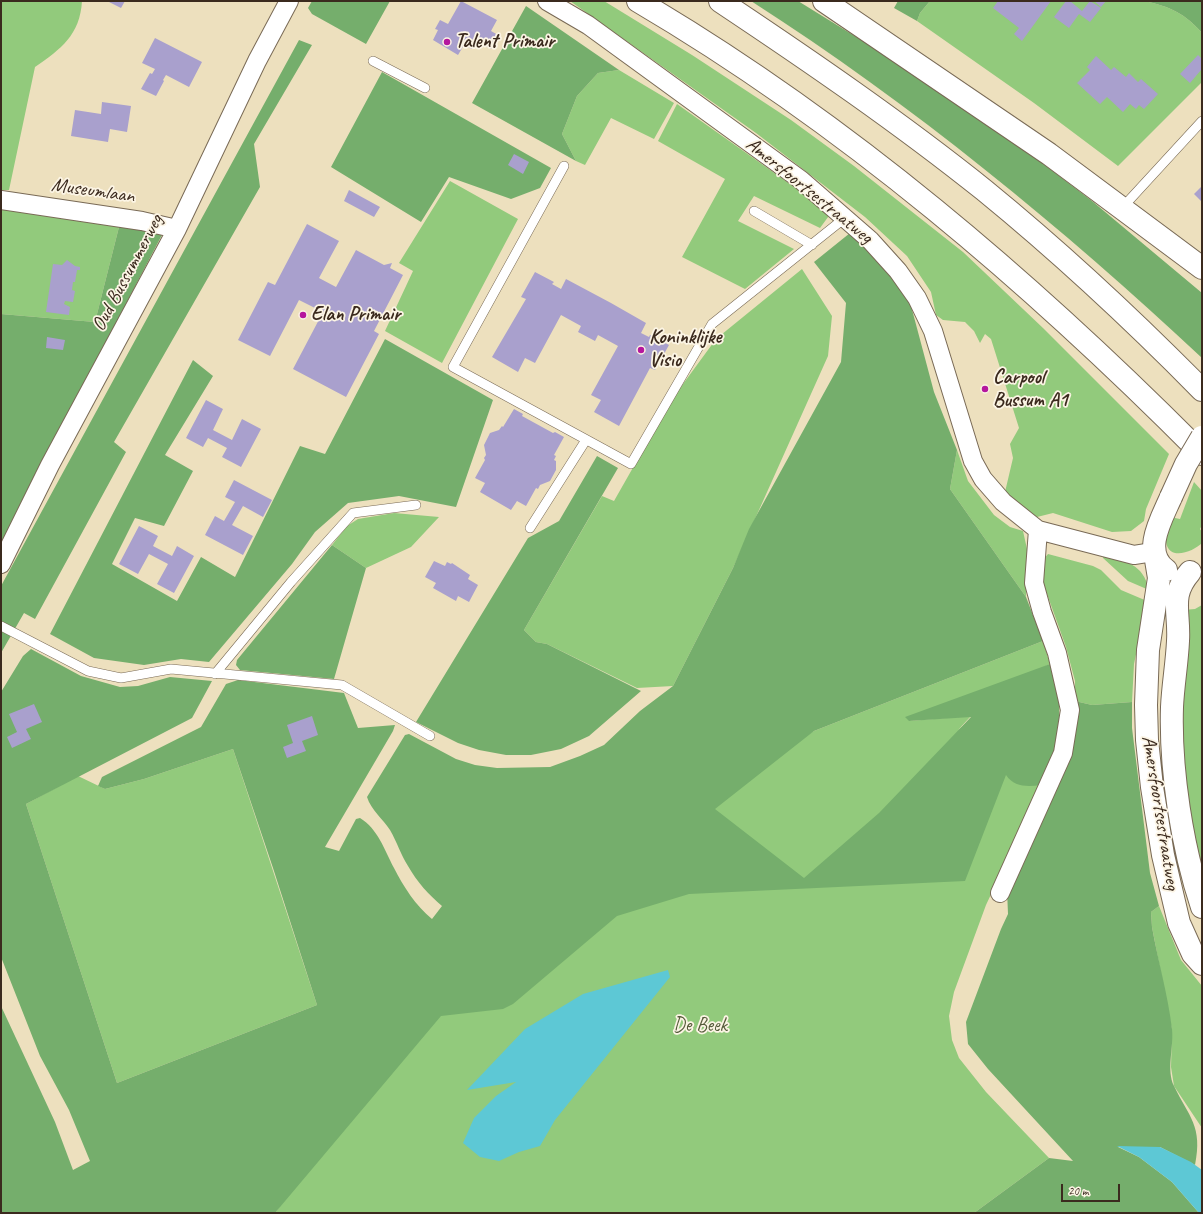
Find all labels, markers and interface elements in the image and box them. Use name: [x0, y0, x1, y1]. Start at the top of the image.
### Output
place label: Talent Primair: [455, 30, 554, 54]
marker: Talent Primair: [442, 37, 452, 47]
street label: Amersfoortsestraatweg: [741, 133, 877, 249]
street label: Museumlaan: [50, 173, 136, 209]
street label: Oud Bussummerweg: [87, 210, 169, 336]
place label: Elan Primair: [311, 303, 400, 327]
marker: Elan Primair: [298, 310, 308, 320]
place label: Koninklijke Visio: [649, 326, 721, 373]
marker: Koninklijke Visio: [636, 345, 646, 355]
place label: Carpool Bussum A1: [993, 366, 1068, 413]
marker: Carpool Bussum A1: [980, 384, 990, 394]
street label: Amersfoortsestraatweg: [1136, 734, 1184, 892]
park label: De Beek: [673, 1014, 727, 1038]
scale bar: [1063, 1176, 1122, 1202]
text: 20 m: [1068, 1183, 1088, 1199]

